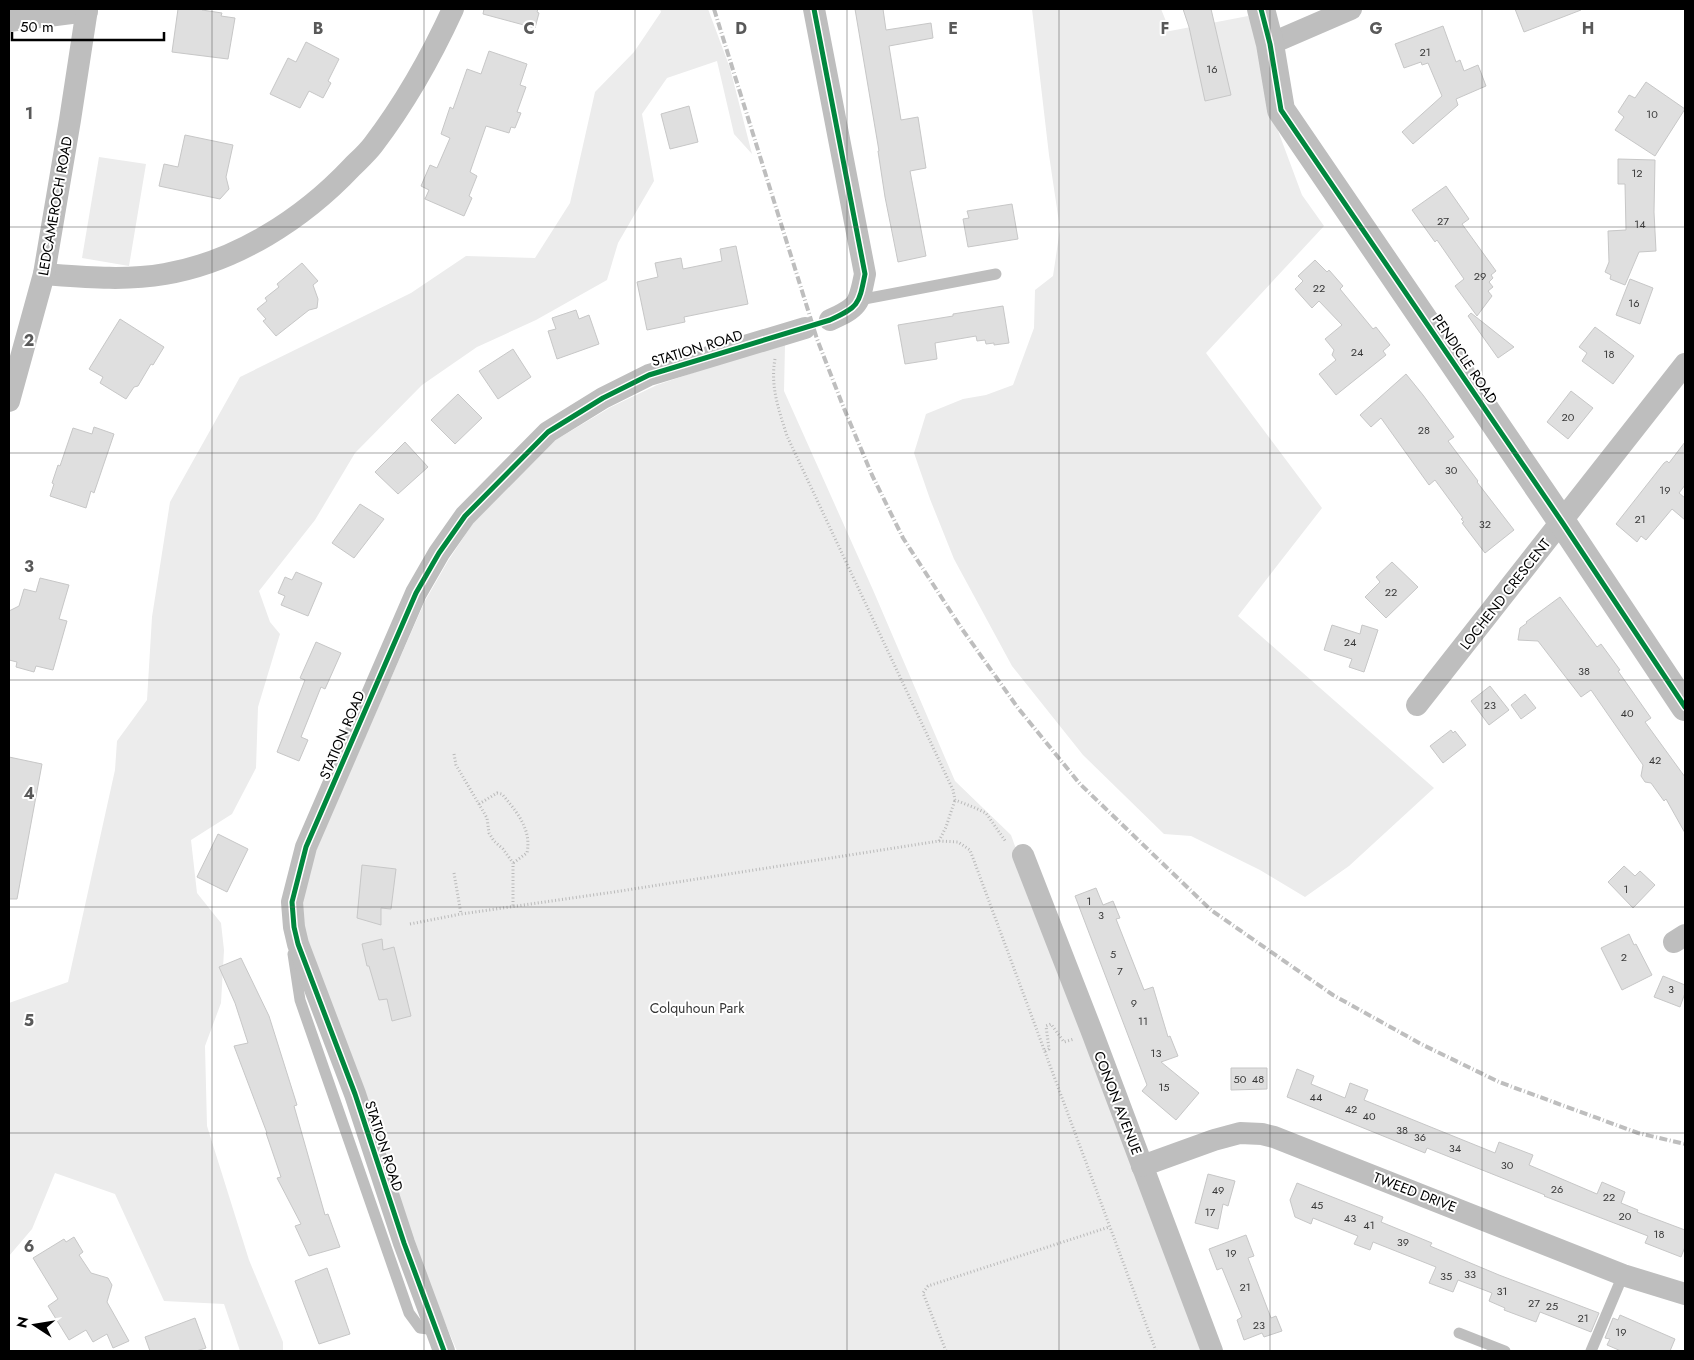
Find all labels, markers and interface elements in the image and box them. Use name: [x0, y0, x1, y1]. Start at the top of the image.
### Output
scale bar: [12, 10, 165, 42]
text: 50 m: [20, 16, 54, 38]
text: B: [313, 17, 323, 40]
text: C: [523, 17, 535, 40]
text: D: [735, 17, 747, 40]
text: E: [948, 17, 958, 40]
text: F: [1161, 17, 1169, 40]
text: G: [1369, 17, 1383, 40]
text: H: [1582, 17, 1594, 40]
house number: 21: [1419, 44, 1431, 60]
house number: 16: [1206, 61, 1218, 77]
text: 1: [25, 102, 33, 125]
house number: 10: [1646, 106, 1658, 122]
street label: LEDCAMEROCH ROAD: [33, 135, 77, 277]
house number: 12: [1631, 165, 1643, 181]
house number: 27: [1437, 213, 1449, 229]
house number: 14: [1634, 216, 1646, 232]
house number: 29: [1474, 268, 1486, 284]
house number: 22: [1313, 280, 1325, 296]
house number: 16: [1628, 295, 1640, 311]
street label: PENDICLE ROAD: [1428, 310, 1502, 408]
street label: STATION ROAD: [649, 325, 745, 371]
text: 2: [24, 329, 34, 352]
house number: 24: [1351, 344, 1364, 360]
house number: 18: [1604, 346, 1614, 362]
house number: 20: [1562, 409, 1575, 425]
house number: 28: [1418, 422, 1430, 438]
house number: 30: [1445, 462, 1458, 478]
house number: 19: [1659, 482, 1671, 498]
house number: 21: [1634, 511, 1646, 527]
house number: 32: [1479, 516, 1491, 532]
street label: LOCHEND CRESCENT: [1455, 534, 1555, 654]
text: 3: [24, 555, 34, 578]
house number: 22: [1385, 584, 1397, 600]
house number: 24: [1344, 634, 1357, 650]
house number: 38: [1578, 663, 1590, 679]
street label: STATION ROAD: [314, 688, 370, 782]
house number: 23: [1484, 697, 1496, 713]
house number: 40: [1620, 705, 1634, 721]
house number: 42: [1649, 752, 1661, 768]
text: 4: [23, 782, 35, 805]
house number: 1: [1624, 881, 1628, 897]
house number: 1: [1087, 893, 1091, 909]
house number: 3: [1098, 907, 1104, 923]
house number: 5: [1110, 946, 1116, 962]
house number: 2: [1621, 949, 1627, 965]
house number: 7: [1117, 963, 1123, 979]
house number: 3: [1668, 981, 1674, 997]
house number: 9: [1131, 995, 1137, 1011]
park label: Colquhoun Park: [650, 998, 745, 1018]
text: 5: [24, 1009, 34, 1032]
house number: 11: [1138, 1013, 1148, 1029]
house number: 13: [1151, 1045, 1161, 1061]
street label: CONON AVENUE: [1089, 1048, 1147, 1158]
house number: 50: [1234, 1071, 1247, 1087]
house number: 48: [1252, 1071, 1264, 1087]
house number: 15: [1158, 1079, 1170, 1095]
house number: 44: [1310, 1089, 1323, 1105]
street label: STATION ROAD: [360, 1098, 408, 1194]
house number: 42: [1345, 1101, 1357, 1117]
house number: 40: [1362, 1108, 1376, 1124]
house number: 38: [1396, 1122, 1408, 1138]
house number: 36: [1414, 1129, 1426, 1145]
house number: 34: [1449, 1140, 1462, 1156]
house number: 30: [1501, 1157, 1514, 1173]
street label: TWEED DRIVE: [1371, 1167, 1459, 1217]
house number: 26: [1551, 1181, 1563, 1197]
house number: 49: [1212, 1182, 1224, 1198]
house number: 22: [1603, 1189, 1615, 1205]
house number: 45: [1311, 1197, 1323, 1213]
house number: 17: [1205, 1204, 1216, 1220]
house number: 20: [1619, 1208, 1632, 1224]
house number: 43: [1344, 1210, 1356, 1226]
house number: 41: [1363, 1217, 1375, 1233]
house number: 18: [1654, 1226, 1664, 1242]
house number: 39: [1397, 1234, 1409, 1250]
text: 6: [24, 1235, 34, 1258]
house number: 19: [1225, 1245, 1237, 1261]
house number: 33: [1464, 1266, 1476, 1282]
house number: 35: [1440, 1268, 1452, 1284]
house number: 21: [1239, 1279, 1251, 1295]
house number: 31: [1497, 1283, 1507, 1299]
house number: 27: [1528, 1295, 1540, 1311]
house number: 25: [1546, 1298, 1558, 1314]
north arrow: [10, 1300, 60, 1350]
house number: 21: [1577, 1310, 1589, 1326]
text: N: [11, 1315, 33, 1330]
house number: 23: [1253, 1317, 1265, 1333]
house number: 19: [1615, 1324, 1627, 1340]

